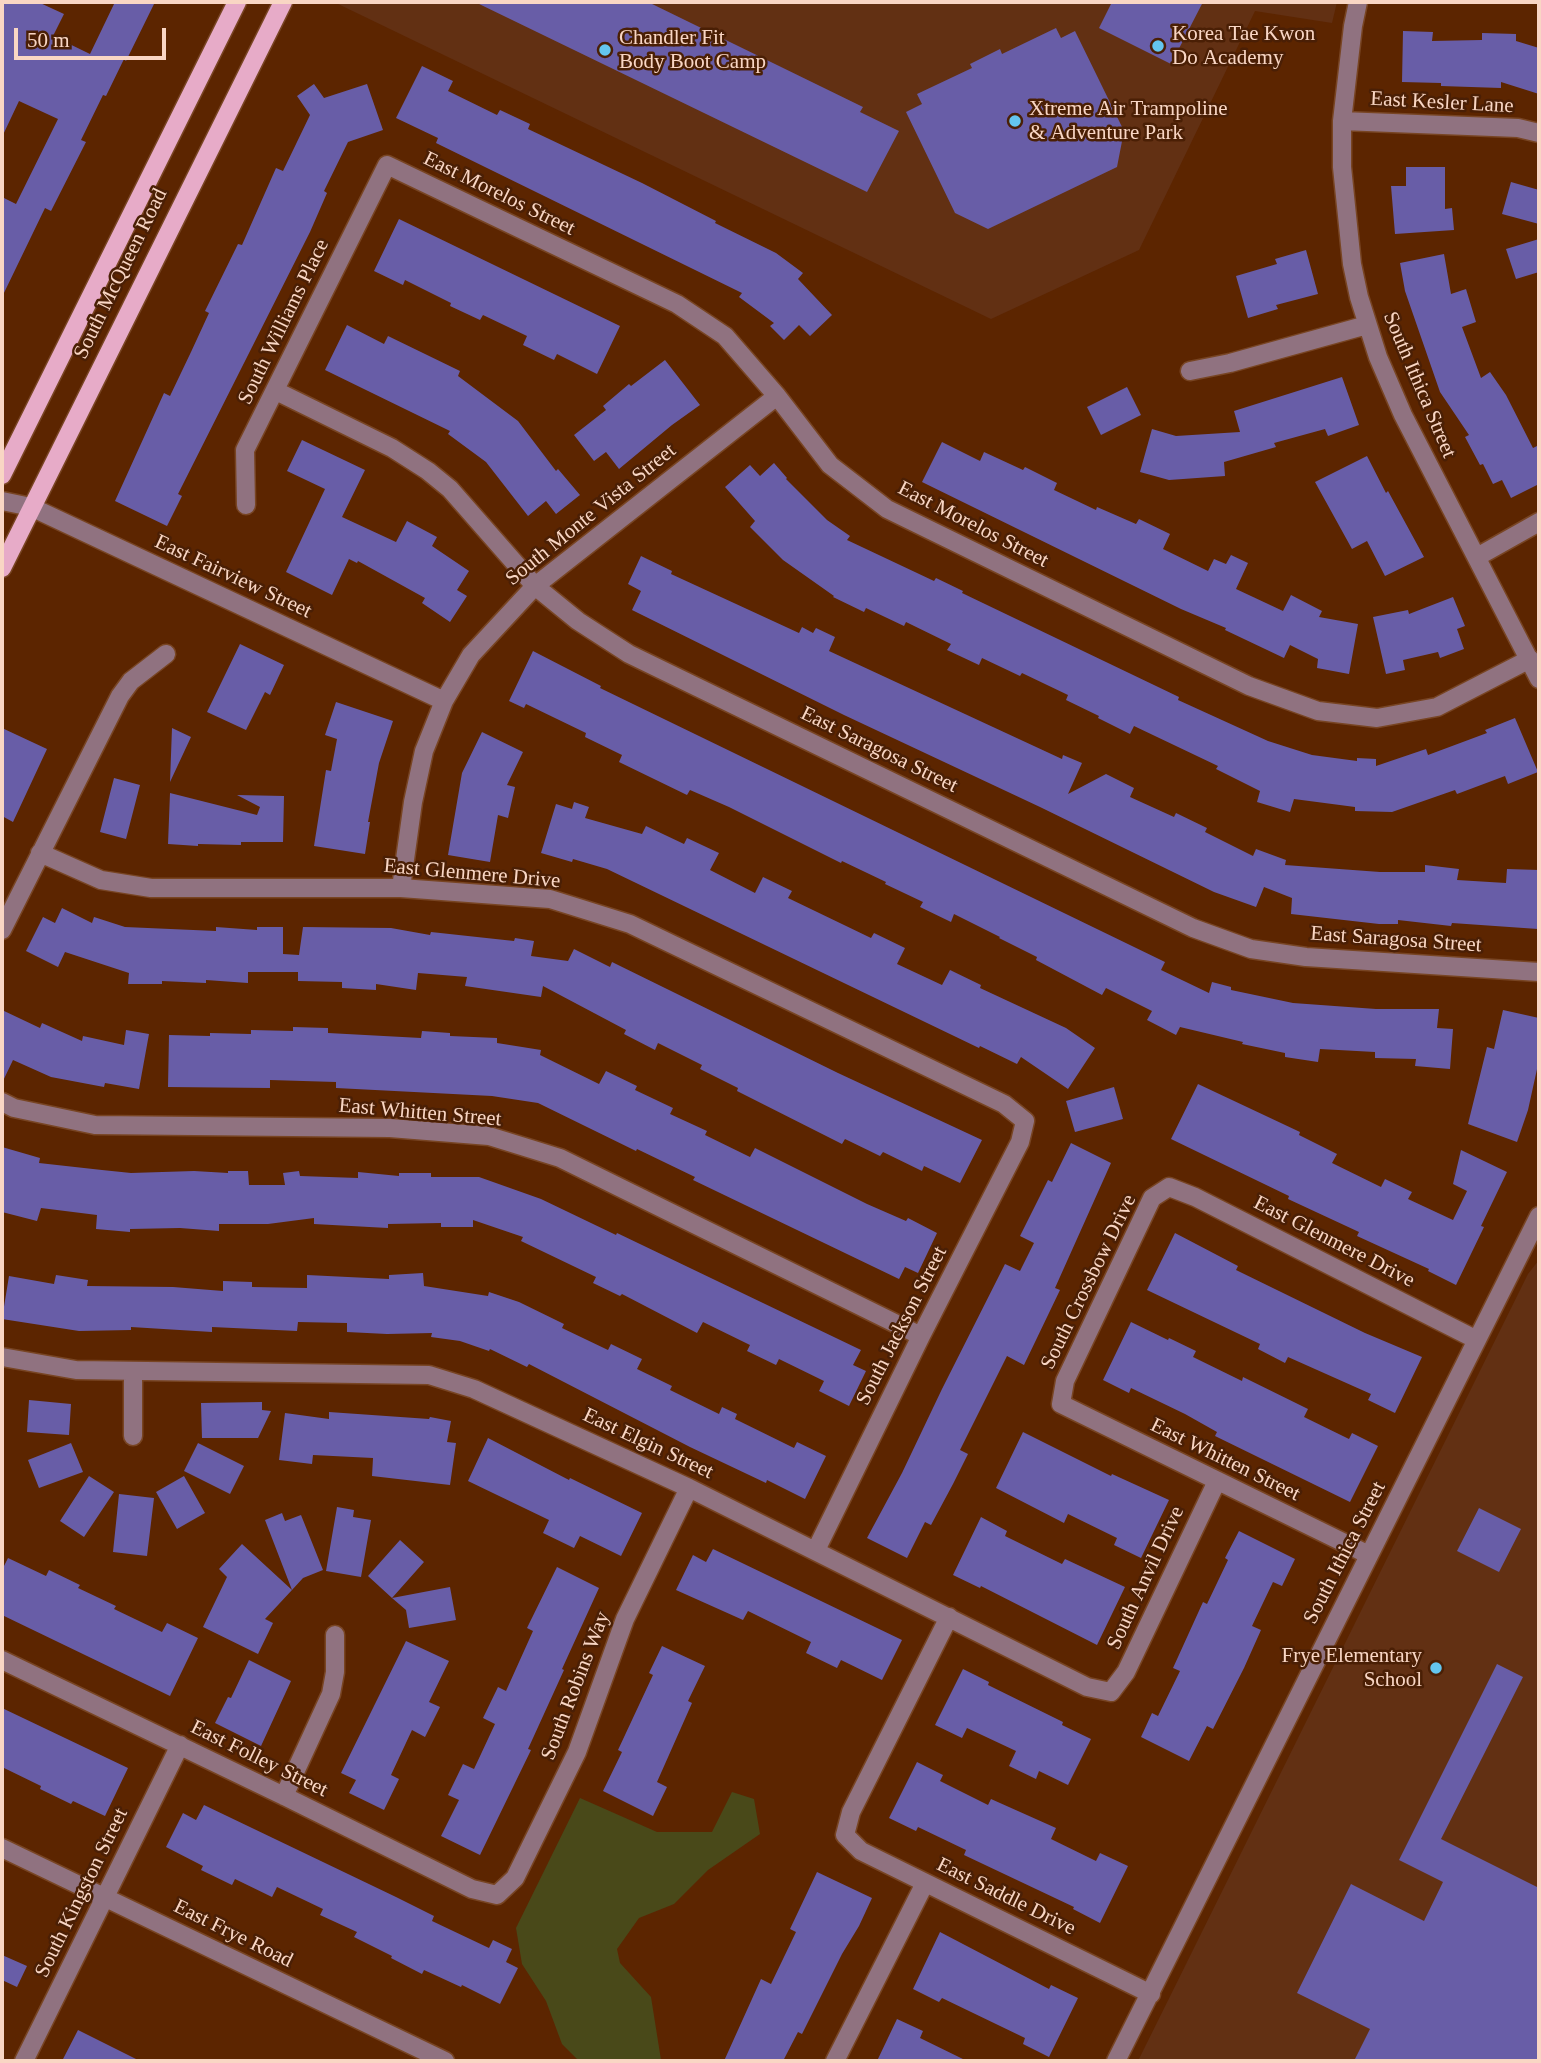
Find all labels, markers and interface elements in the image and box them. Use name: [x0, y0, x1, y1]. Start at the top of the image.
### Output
scale bar: [18, 14, 170, 58]
place label: Korea Tae Kwon Do Academy: [1172, 21, 1315, 71]
place label: Chandler Fit Body Boot Camp: [619, 25, 766, 75]
text: 50 m: [27, 28, 70, 52]
marker: Korea Tae Kwon Do Academy: [1150, 38, 1166, 54]
marker: Chandler Fit Body Boot Camp: [597, 42, 613, 58]
street label: East Kesler Lane: [1370, 87, 1514, 119]
place label: Xtreme Air Trampoline & Adventure Park: [1029, 96, 1228, 146]
marker: Xtreme Air Trampoline & Adventure Park: [1007, 113, 1023, 129]
street label: East Morelos Street: [419, 146, 579, 242]
street label: South McQueen Road: [69, 185, 173, 363]
street label: South Williams Place: [233, 235, 335, 409]
street label: South Ithica Street: [1377, 308, 1461, 462]
street label: South Monte Vista Street: [501, 439, 681, 591]
street label: East Morelos Street: [893, 476, 1053, 574]
street label: East Fairview Street: [151, 530, 315, 624]
street label: East Saragosa Street: [796, 701, 962, 799]
street label: East Glenmere Drive: [383, 854, 561, 894]
street label: East Saragosa Street: [1310, 921, 1482, 959]
street label: East Whitten Street: [338, 1093, 502, 1133]
street label: South Crossbow Drive: [1036, 1190, 1142, 1374]
street label: East Glenmere Drive: [1249, 1191, 1419, 1293]
street label: South Jackson Street: [851, 1242, 953, 1410]
street label: East Elgin Street: [579, 1403, 717, 1485]
street label: East Whitten Street: [1146, 1413, 1304, 1507]
street label: South Ithica Street: [1298, 1478, 1392, 1628]
street label: South Anvil Drive: [1102, 1502, 1190, 1654]
street label: South Robins Way: [536, 1608, 616, 1764]
place label: Frye Elementary School: [1281, 1643, 1422, 1693]
marker: Frye Elementary School: [1428, 1660, 1444, 1676]
street label: East Folley Street: [186, 1715, 332, 1803]
street label: South Kingston Street: [30, 1804, 134, 1982]
street label: East Saddle Drive: [932, 1852, 1080, 1942]
street label: East Frye Road: [169, 1894, 297, 1974]

